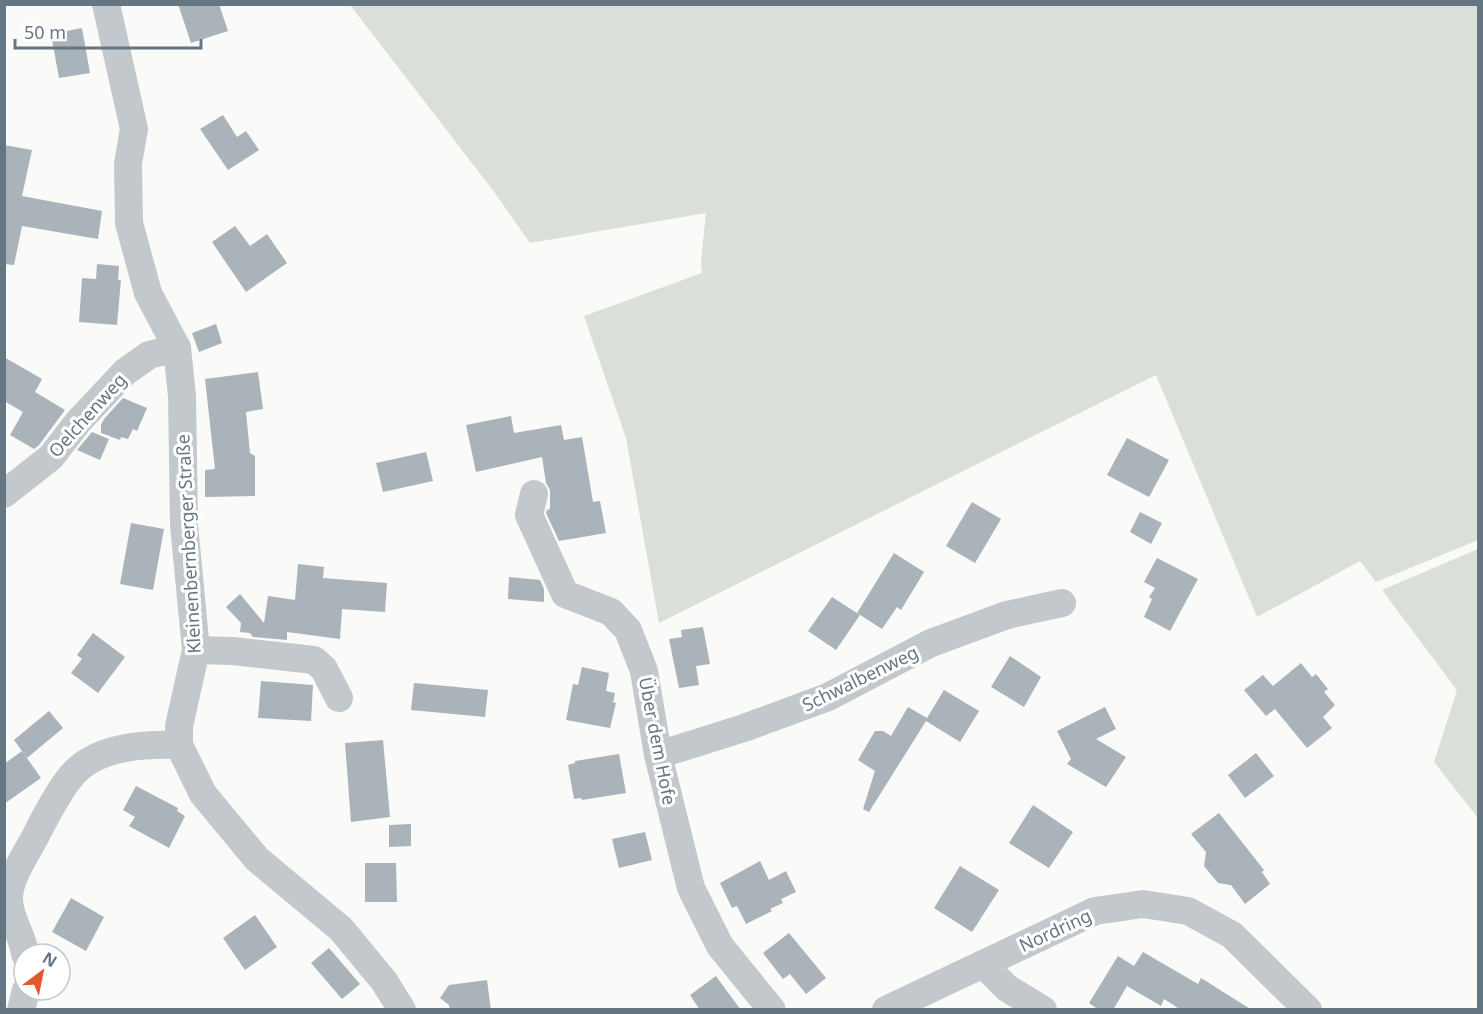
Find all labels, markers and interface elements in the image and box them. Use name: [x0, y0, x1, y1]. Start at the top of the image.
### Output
scale bar: [15, 12, 201, 50]
text: 50 m: [24, 20, 66, 44]
street label: Oelchenweg: [43, 368, 131, 462]
street label: Kleinenbernberger Straße: [170, 434, 206, 654]
street label: Schwalbenweg: [798, 640, 922, 716]
street label: Über dem Hofe: [634, 675, 682, 807]
street label: Nordring: [1015, 903, 1095, 957]
north arrow: [12, 942, 72, 1002]
text: N: [39, 947, 61, 972]

